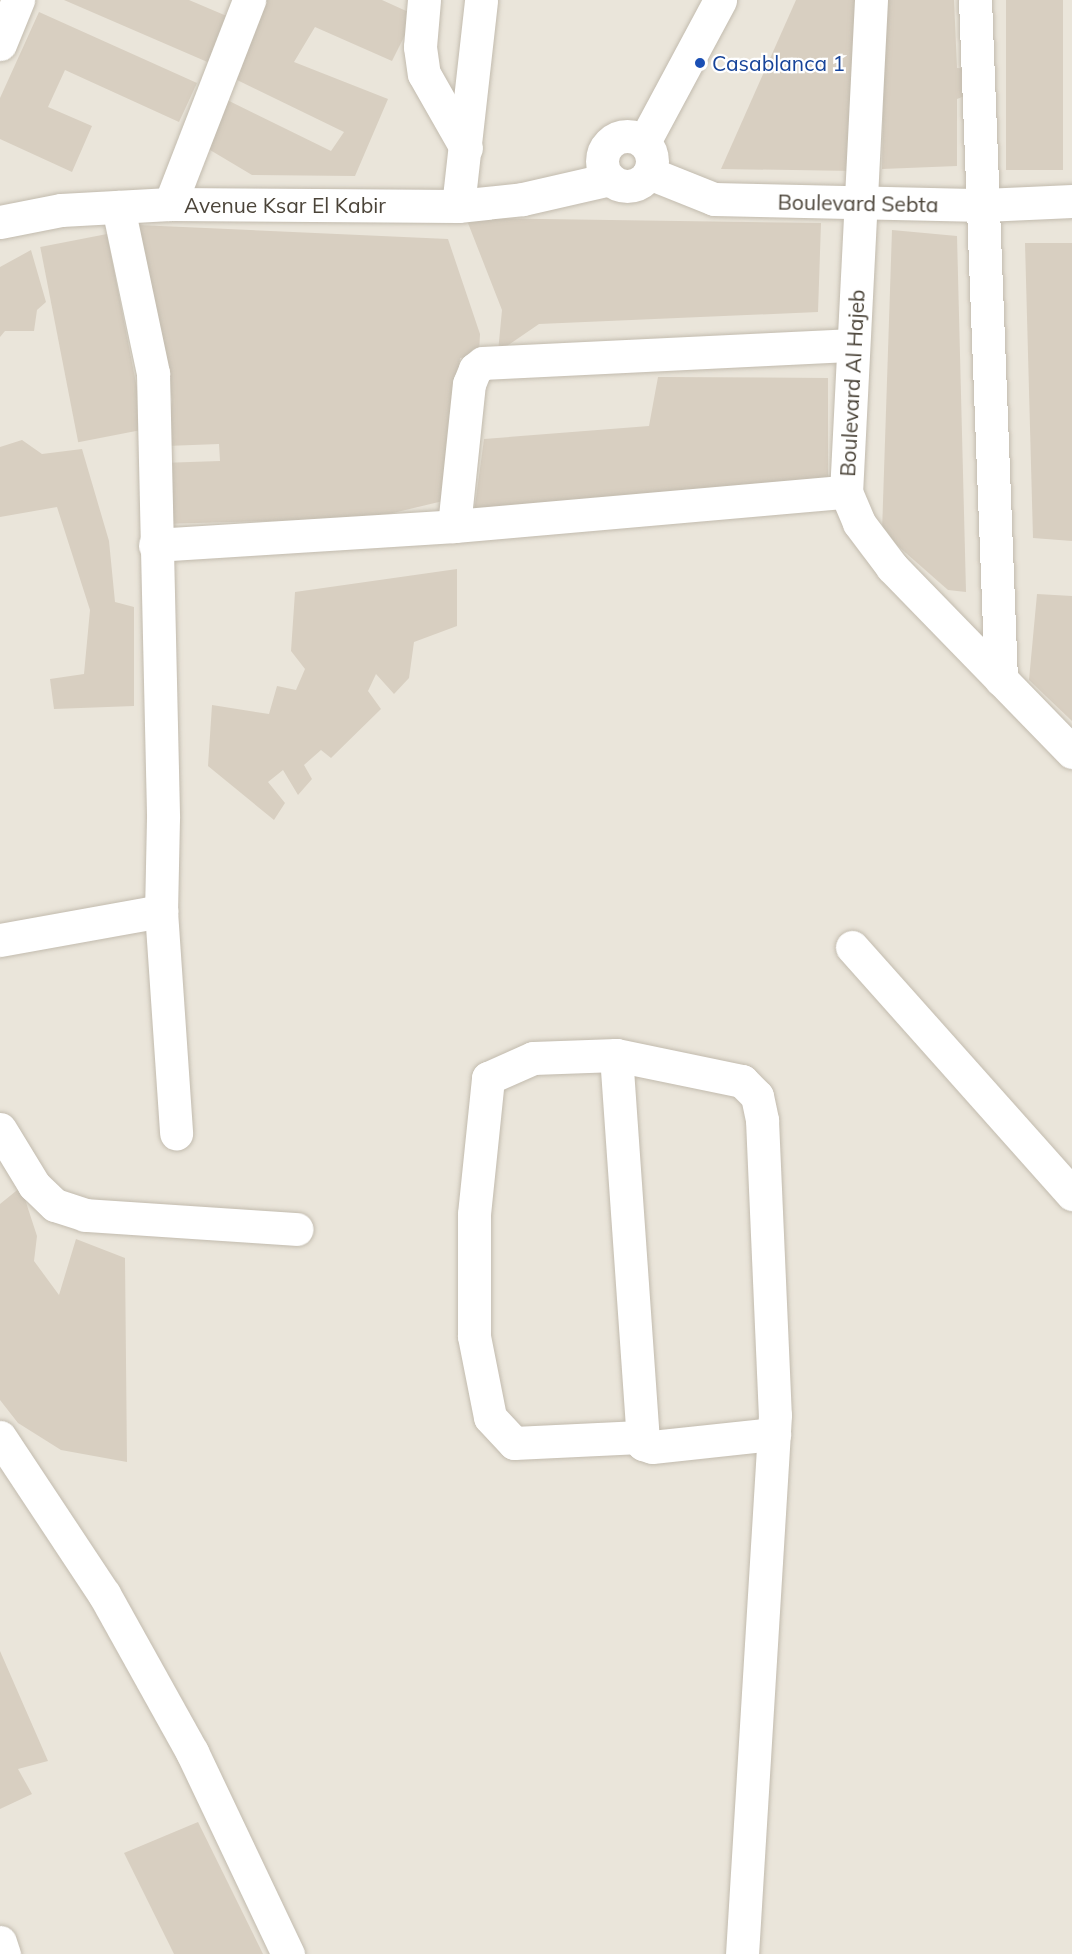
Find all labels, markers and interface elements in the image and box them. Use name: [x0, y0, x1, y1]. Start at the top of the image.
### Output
place label: Casablanca 1: [712, 50, 845, 76]
marker: Casablanca 1: [693, 56, 707, 70]
street label: Boulevard Sebta: [777, 189, 939, 217]
street label: Avenue Ksar El Kabir: [184, 192, 386, 218]
street label: Boulevard Al Hajeb: [835, 289, 869, 477]

